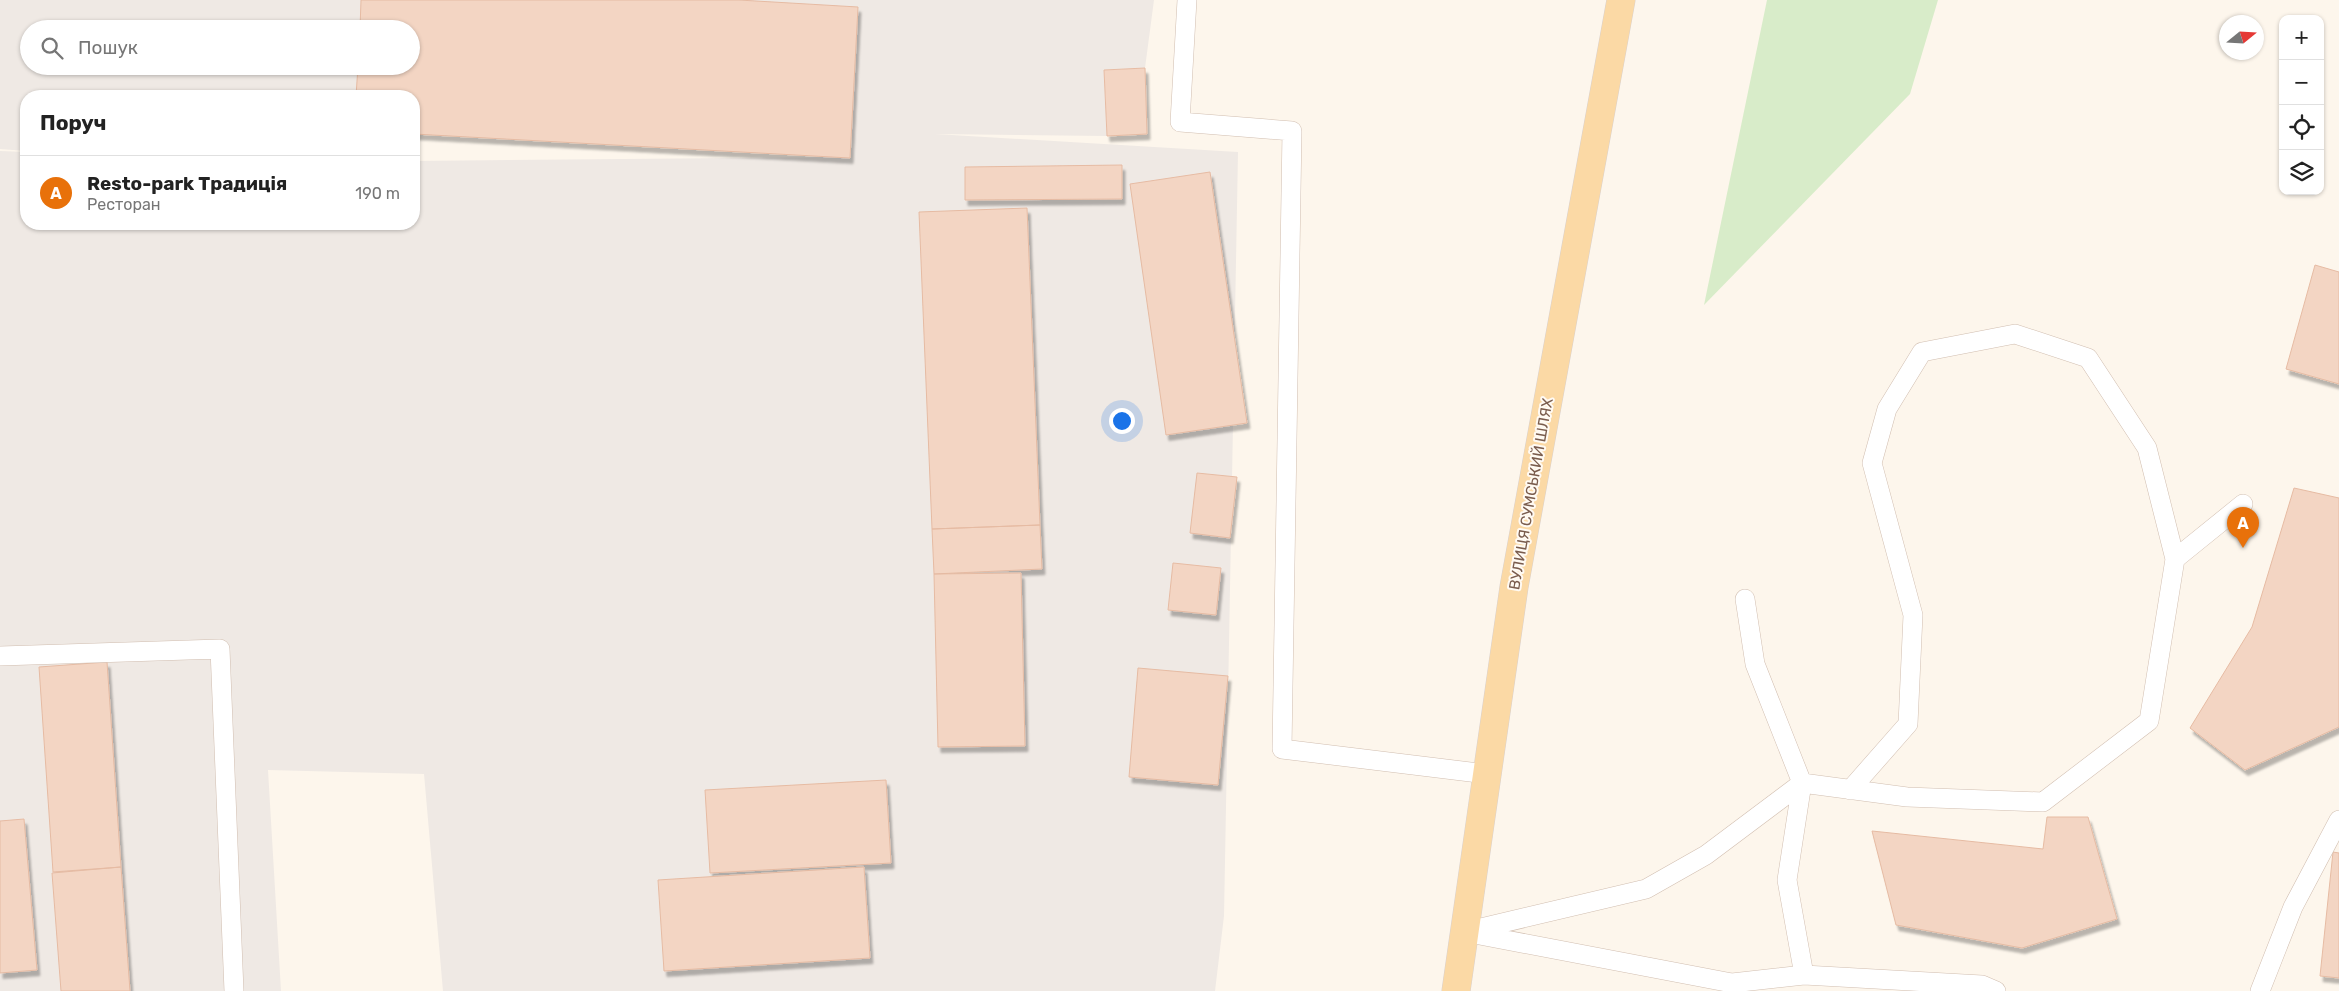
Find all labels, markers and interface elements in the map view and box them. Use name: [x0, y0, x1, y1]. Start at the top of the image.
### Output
north arrow: [2219, 15, 2264, 60]
map controls: [2279, 15, 2324, 195]
button: +: [2279, 15, 2324, 60]
search box: [20, 20, 420, 75]
icon: search: [38, 34, 66, 62]
text: Пошук: [78, 36, 138, 59]
button: −: [2279, 60, 2324, 105]
button: locate: [2279, 105, 2324, 150]
text: Поруч: [40, 110, 106, 135]
button: layers: [2279, 150, 2324, 195]
text: Resto-park Традиція: [87, 172, 287, 195]
text: A: [50, 184, 62, 203]
text: 190 m: [355, 184, 400, 203]
text: Ресторан: [87, 195, 161, 214]
street label: ВУЛИЦЯ СУМСЬКИЙ ШЛЯХ: [1505, 396, 1557, 591]
your location: [1109, 408, 1135, 434]
pin: A: [2227, 507, 2259, 548]

